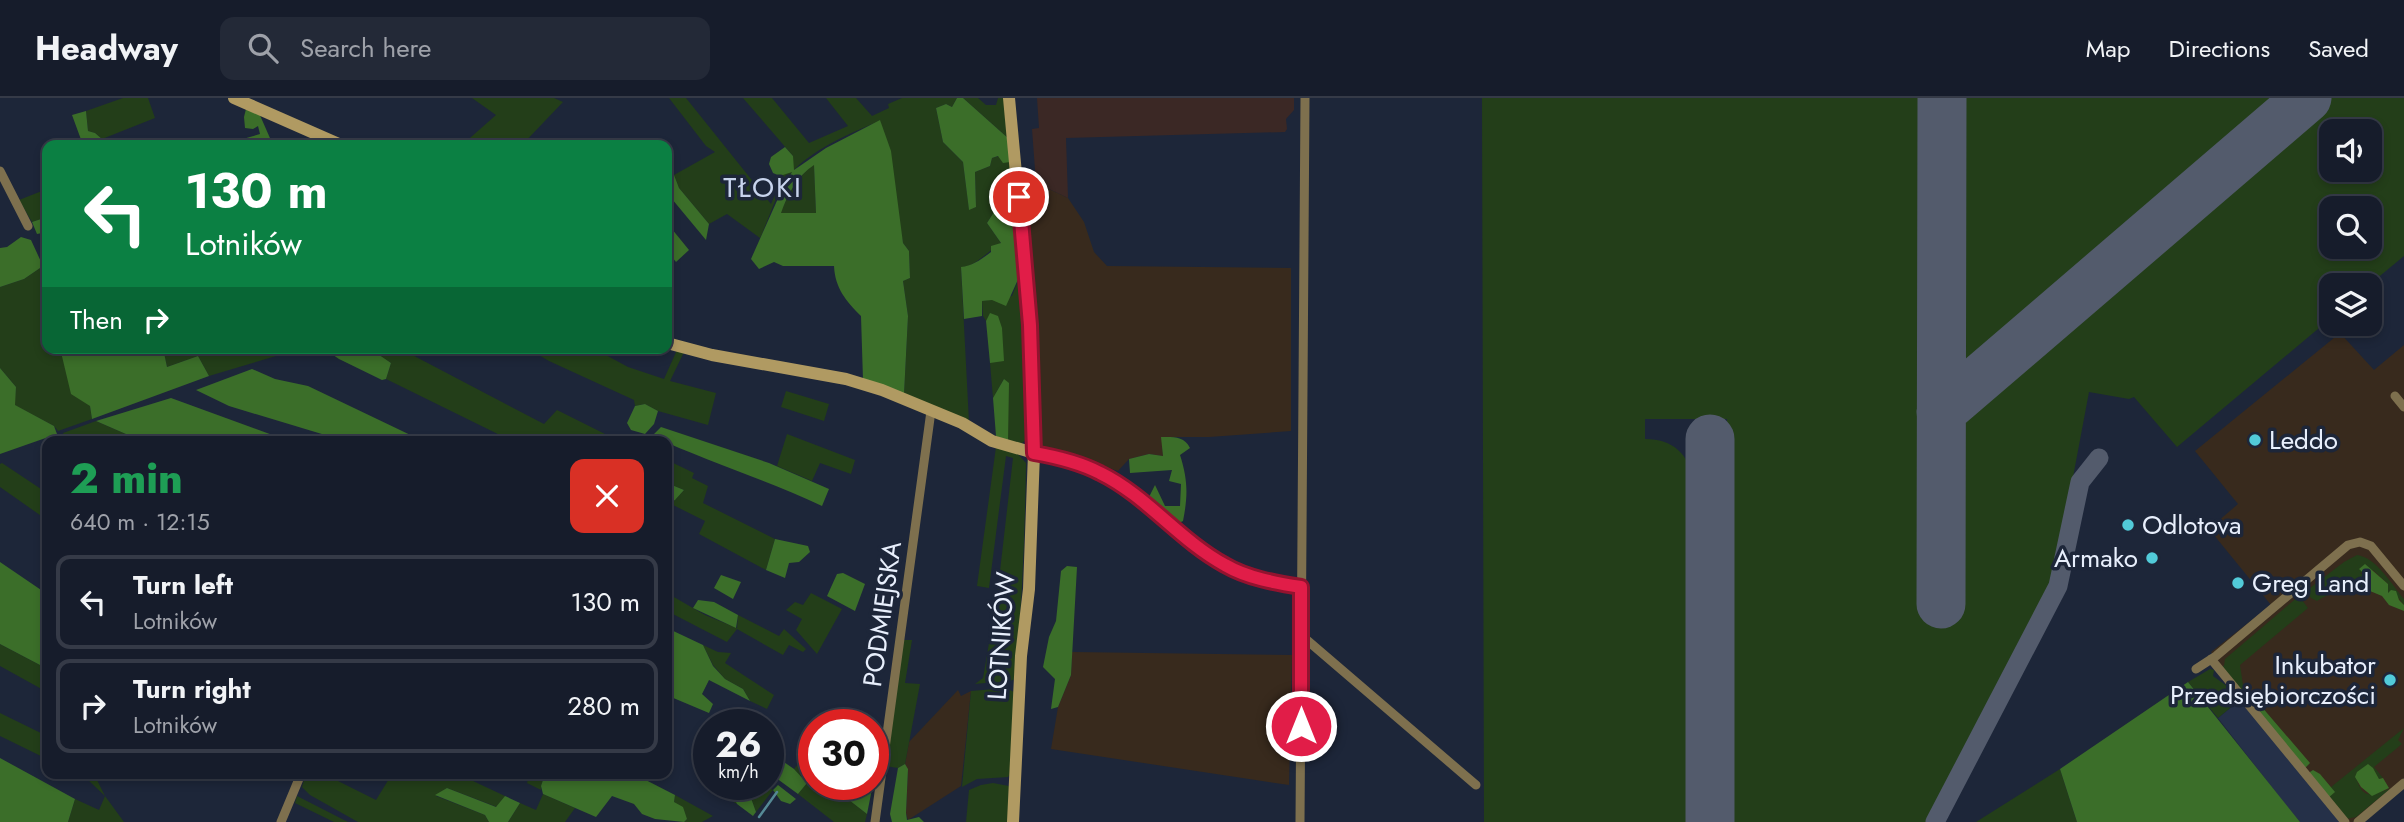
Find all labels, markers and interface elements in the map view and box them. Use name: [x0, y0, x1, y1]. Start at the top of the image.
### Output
search box: [220, 17, 710, 80]
text: Headway: [35, 25, 178, 72]
icon: search: [244, 29, 282, 67]
text: Search here: [300, 29, 431, 67]
text: Map: [2086, 31, 2131, 66]
text: Directions: [2169, 31, 2270, 66]
text: Saved: [2308, 31, 2369, 66]
map controls: [2319, 119, 2382, 336]
button: sound: [2319, 119, 2382, 182]
text: 130 m: [185, 156, 328, 226]
district label: TŁOKI: [723, 167, 803, 208]
pin: [989, 167, 1049, 227]
icon: left: [70, 168, 161, 259]
icon: arrive: [1000, 178, 1038, 216]
button: search: [2319, 196, 2382, 259]
text: Lotników: [185, 221, 302, 267]
button: layers: [2319, 273, 2382, 336]
text: Then: [70, 301, 123, 339]
icon: right: [137, 301, 175, 339]
place label: Leddo: [2269, 421, 2338, 459]
marker: Leddo: [2247, 432, 2263, 448]
text: 2 min: [70, 448, 183, 509]
button: close: [570, 459, 644, 533]
text: 640 m · 12:15: [70, 505, 210, 539]
place label: Odlotova: [2142, 506, 2242, 544]
marker: Odlotova: [2120, 517, 2136, 533]
street label: PODMIEJSKA: [853, 538, 911, 689]
place label: Armako: [2054, 539, 2138, 577]
marker: Armako: [2144, 550, 2160, 566]
place label: Greg Land: [2252, 564, 2369, 602]
text: Turn left: [133, 566, 233, 604]
street label: LOTNIKÓW: [978, 570, 1024, 701]
marker: Greg Land: [2230, 575, 2246, 591]
icon: left: [74, 583, 112, 621]
text: 130 m: [570, 583, 640, 621]
text: Lotników: [133, 604, 217, 638]
place label: Inkubator Przedsiębiorczości: [2170, 646, 2376, 714]
text: Turn right: [133, 670, 251, 708]
marker: Inkubator Przedsiębiorczości: [2382, 672, 2398, 688]
icon: right: [74, 687, 112, 725]
text: 280 m: [567, 687, 640, 725]
position arrow: [1264, 689, 1338, 763]
text: Lotników: [133, 708, 217, 742]
speed limit sign: 30: [798, 709, 889, 800]
text: 26: [715, 720, 762, 770]
text: km/h: [718, 759, 759, 785]

